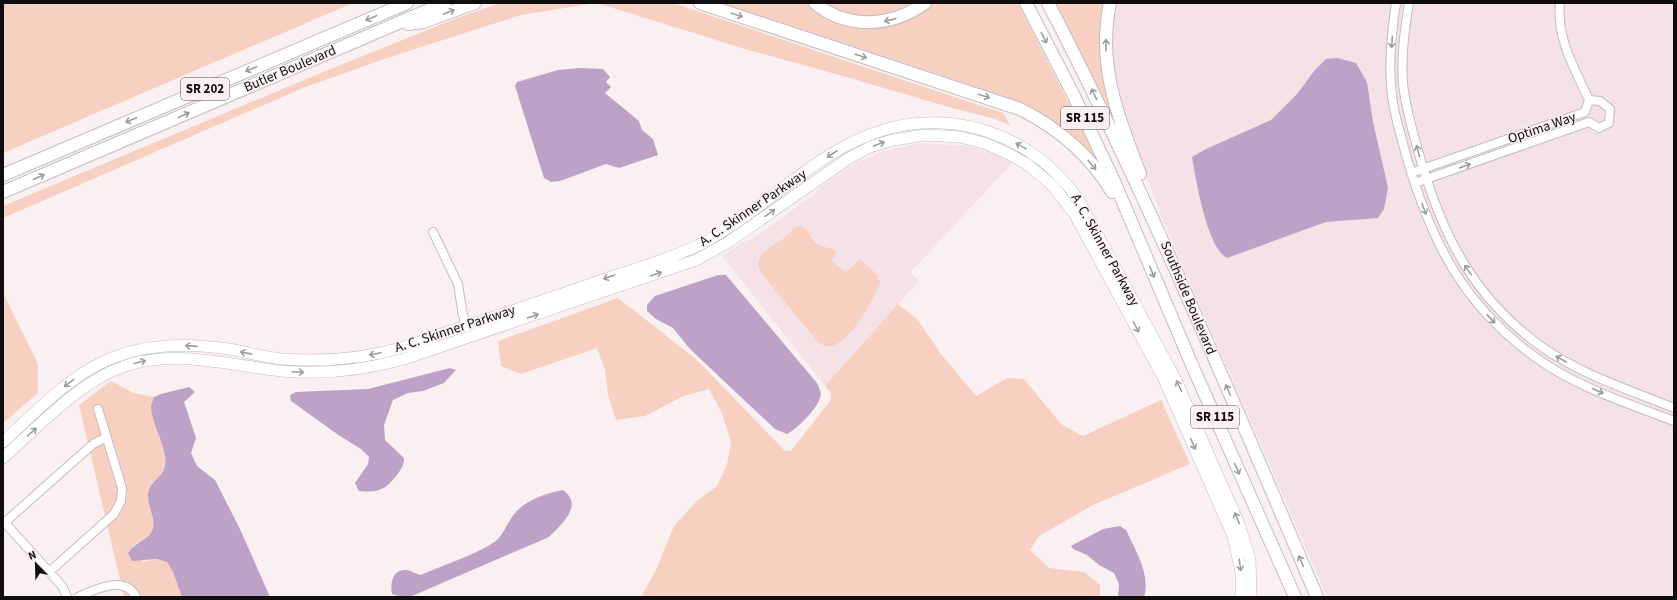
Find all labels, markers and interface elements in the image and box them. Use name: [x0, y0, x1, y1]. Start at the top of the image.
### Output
one-way arrow: [443, 8, 456, 15]
one-way arrow: [731, 12, 744, 19]
one-way arrow: [365, 15, 377, 23]
one-way arrow: [884, 16, 897, 24]
one-way arrow: [1041, 31, 1048, 43]
one-way arrow: [1388, 35, 1395, 48]
one-way arrow: [1102, 39, 1110, 52]
street label: Butler Boulevard: [241, 41, 339, 97]
one-way arrow: [854, 53, 867, 60]
one-way arrow: [245, 66, 257, 73]
road number: SR 202: [181, 78, 229, 100]
one-way arrow: [1090, 88, 1097, 100]
one-way arrow: [978, 93, 990, 101]
road number: SR 115: [1061, 107, 1109, 129]
street label: Optima Way: [1505, 107, 1579, 149]
one-way arrow: [178, 110, 190, 118]
one-way arrow: [126, 117, 138, 124]
one-way arrow: [873, 140, 886, 147]
one-way arrow: [1015, 141, 1027, 149]
one-way arrow: [1414, 144, 1421, 157]
one-way arrow: [826, 150, 837, 159]
one-way arrow: [1088, 159, 1097, 170]
one-way arrow: [1458, 162, 1471, 169]
street label: A. C. Skinner Parkway: [695, 164, 811, 251]
one-way arrow: [32, 172, 44, 180]
street label: A. C. Skinner Parkway: [1066, 190, 1144, 310]
one-way arrow: [1420, 203, 1428, 215]
one-way arrow: [764, 209, 775, 217]
street label: Southside Boulevard: [1155, 238, 1221, 358]
one-way arrow: [1464, 265, 1472, 276]
one-way arrow: [1149, 266, 1156, 278]
one-way arrow: [649, 269, 661, 277]
one-way arrow: [604, 274, 616, 282]
street label: A. C. Skinner Parkway: [392, 300, 518, 358]
one-way arrow: [526, 312, 539, 319]
one-way arrow: [1486, 314, 1496, 324]
one-way arrow: [1133, 321, 1141, 333]
one-way arrow: [185, 343, 198, 350]
one-way arrow: [240, 348, 253, 356]
one-way arrow: [369, 350, 382, 358]
one-way arrow: [1555, 355, 1567, 363]
one-way arrow: [133, 358, 146, 366]
one-way arrow: [291, 368, 304, 376]
one-way arrow: [64, 379, 75, 388]
one-way arrow: [1175, 381, 1182, 393]
one-way arrow: [1223, 385, 1231, 397]
one-way arrow: [1592, 388, 1604, 395]
road number: SR 115: [1191, 406, 1239, 428]
one-way arrow: [27, 428, 37, 437]
one-way arrow: [1190, 438, 1197, 450]
one-way arrow: [1234, 462, 1241, 474]
one-way arrow: [1233, 513, 1240, 525]
north arrow: [16, 544, 56, 584]
text: N: [26, 547, 39, 564]
one-way arrow: [1297, 556, 1305, 568]
one-way arrow: [1236, 558, 1244, 571]

